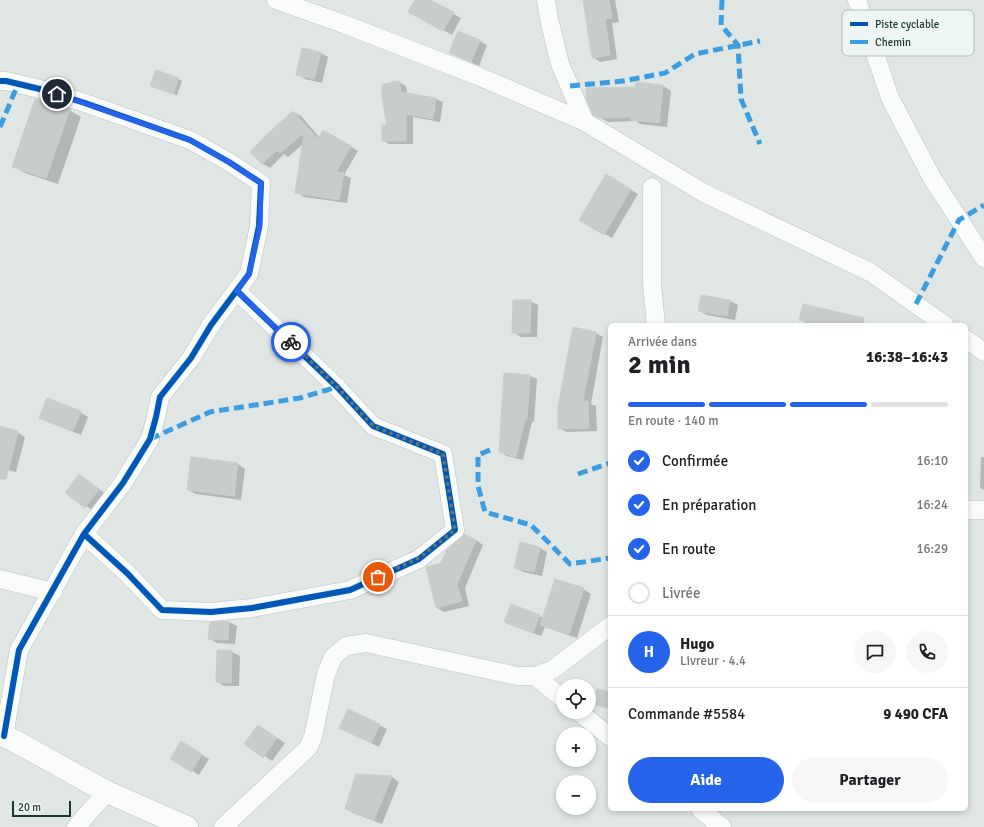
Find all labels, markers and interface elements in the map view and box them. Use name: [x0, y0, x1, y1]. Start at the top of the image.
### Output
legend: [842, 10, 974, 56]
text: Piste cyclable: [875, 18, 939, 31]
text: Chemin: [875, 36, 911, 49]
pin: [40, 77, 74, 111]
icon: home: [46, 83, 68, 105]
courier: [271, 322, 311, 362]
icon: bike: [280, 331, 302, 353]
text: Arrivée dans: [628, 334, 697, 350]
text: 16:38–16:43: [866, 348, 948, 366]
text: 2 min: [628, 349, 691, 381]
text: En route · 140 m: [628, 413, 719, 429]
icon: check: [628, 450, 650, 472]
text: Confirmée: [662, 452, 728, 470]
text: 16:10: [916, 453, 948, 469]
icon: check: [628, 494, 650, 516]
text: En préparation: [662, 496, 757, 514]
text: 16:24: [916, 497, 948, 513]
icon: check: [628, 538, 650, 560]
text: En route: [662, 540, 716, 558]
text: 16:29: [916, 541, 948, 557]
pin: [361, 560, 395, 594]
icon: bag: [367, 566, 389, 588]
text: Livrée: [662, 584, 701, 602]
button: chat: [854, 631, 896, 673]
button: phone: [906, 631, 948, 673]
text: Hugo: [680, 635, 714, 653]
text: H: [644, 643, 654, 661]
text: Livreur · 4.4: [680, 653, 746, 669]
map controls: [556, 679, 596, 815]
button: locate: [556, 679, 596, 719]
text: Commande #5584: [628, 705, 745, 723]
text: 9 490 CFA: [883, 705, 948, 723]
button: +: [556, 727, 596, 767]
button: Aide: [628, 757, 784, 803]
button: Partager: [792, 757, 948, 803]
button: −: [556, 775, 596, 815]
scale bar: [12, 799, 71, 818]
text: 20 m: [18, 801, 41, 814]

